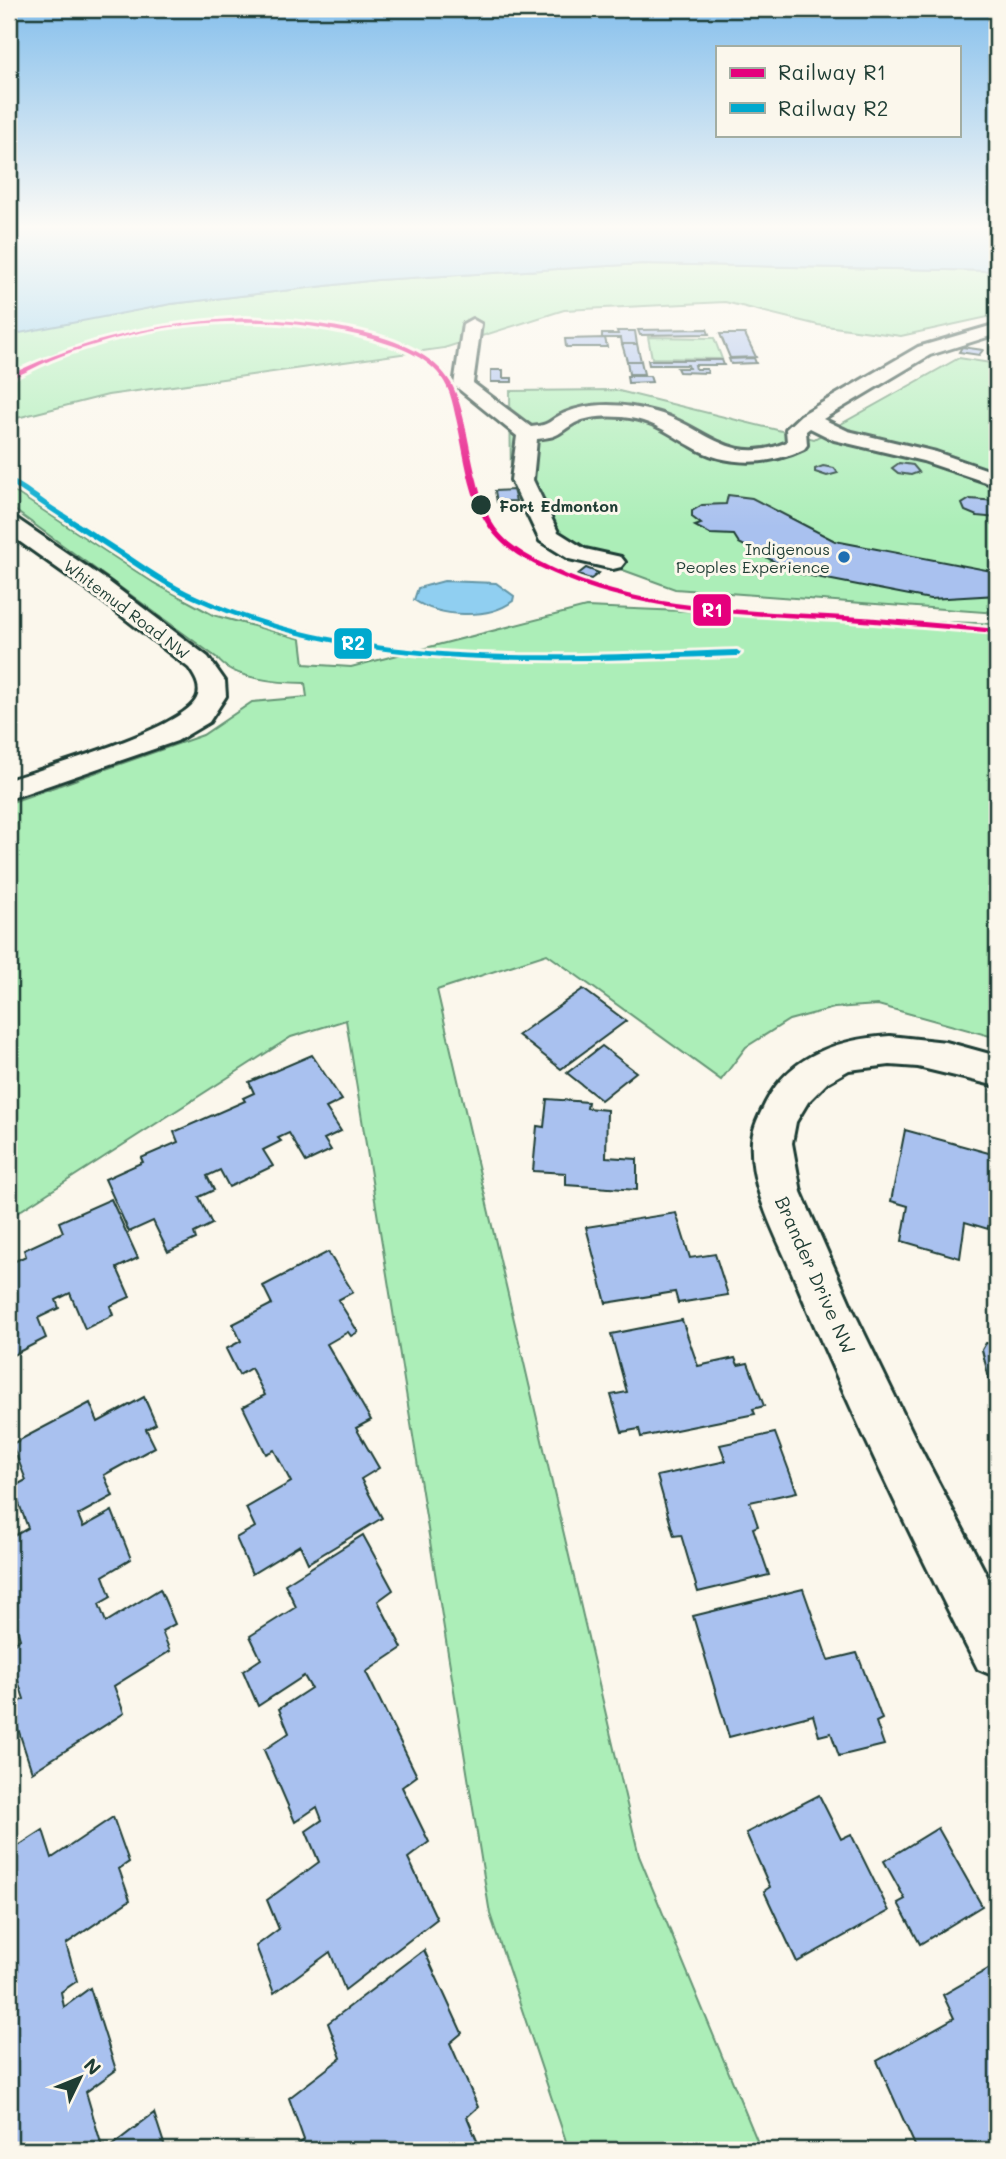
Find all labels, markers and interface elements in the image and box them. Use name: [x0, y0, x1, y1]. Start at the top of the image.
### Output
legend: [716, 46, 960, 136]
text: Railway R1: [778, 58, 886, 85]
text: Railway R2: [778, 94, 888, 121]
marker: Fort Edmonton: [469, 493, 493, 517]
place label: Fort Edmonton: [499, 495, 618, 516]
place label: Indigenous Peoples Experience: [676, 538, 830, 577]
marker: Indigenous Peoples Experience: [836, 549, 852, 565]
street label: Whitemud Road NW: [60, 555, 194, 663]
line badge: R1: [692, 593, 732, 627]
text: R1: [701, 597, 723, 622]
line badge: R2: [333, 627, 373, 660]
text: R2: [341, 630, 365, 655]
street label: Brander Drive NW: [770, 1192, 862, 1358]
north arrow: [46, 2044, 116, 2114]
text: N: [79, 2052, 107, 2080]

